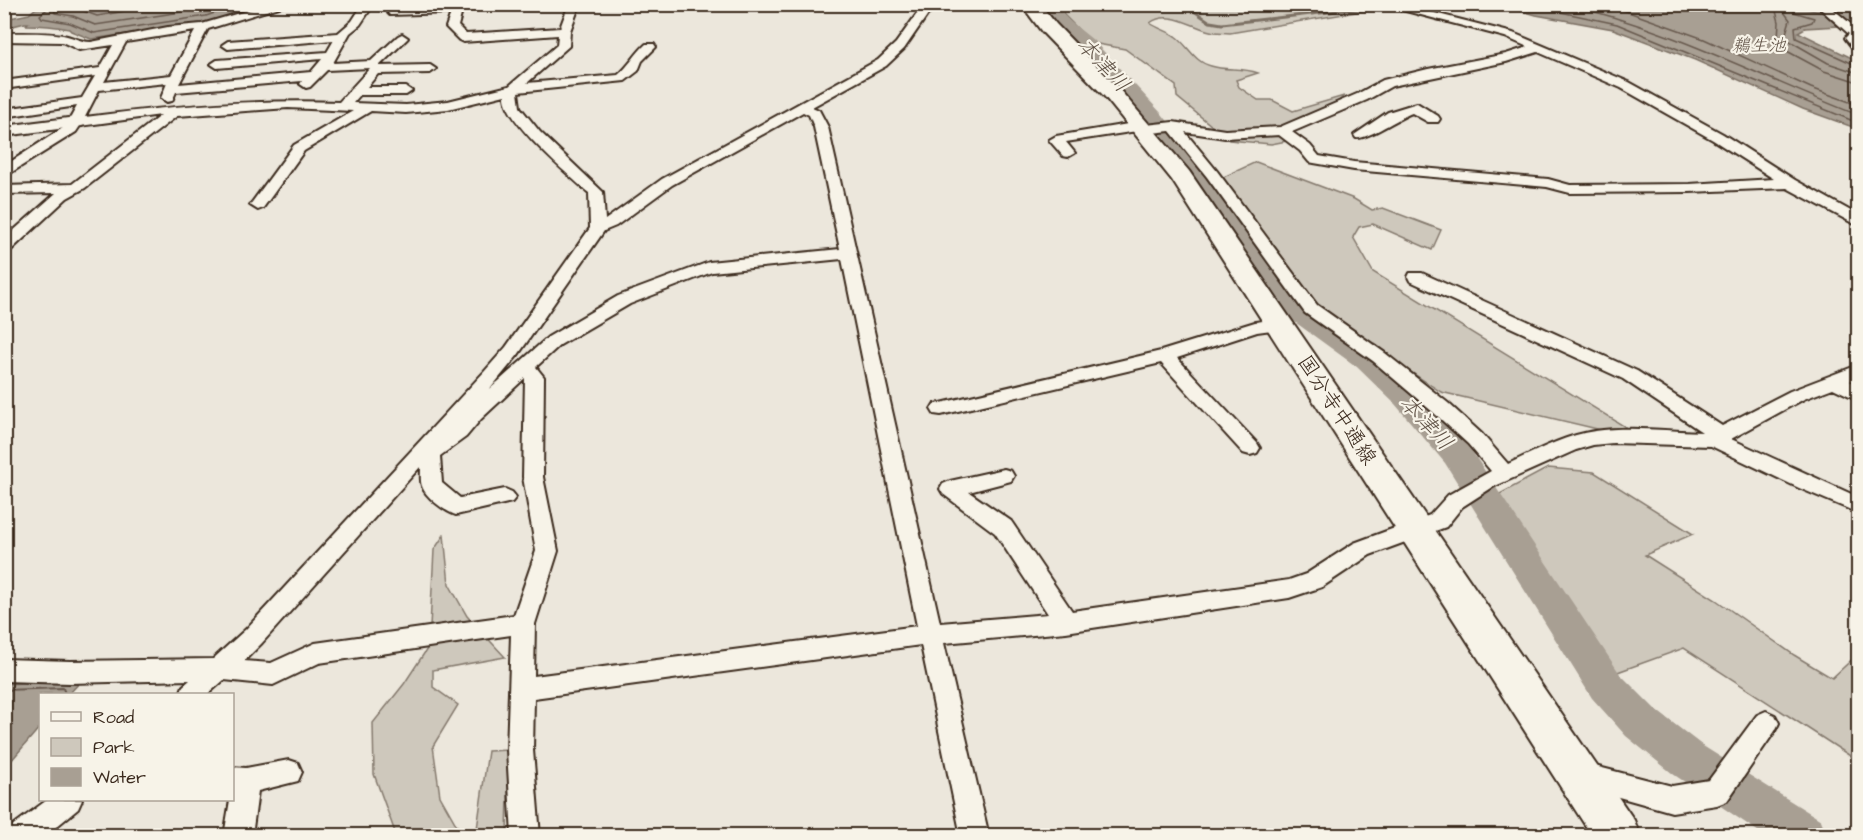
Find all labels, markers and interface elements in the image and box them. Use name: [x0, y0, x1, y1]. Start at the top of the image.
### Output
water label: 本津川: [1069, 30, 1137, 100]
water label: 鵜生池: [1732, 33, 1787, 58]
street label: 国分寺中通線: [1291, 349, 1383, 471]
water label: 本津川: [1392, 388, 1460, 458]
legend: [39, 693, 234, 801]
text: Road: [93, 705, 134, 730]
text: Park: [93, 735, 135, 760]
text: Water: [93, 765, 146, 790]

